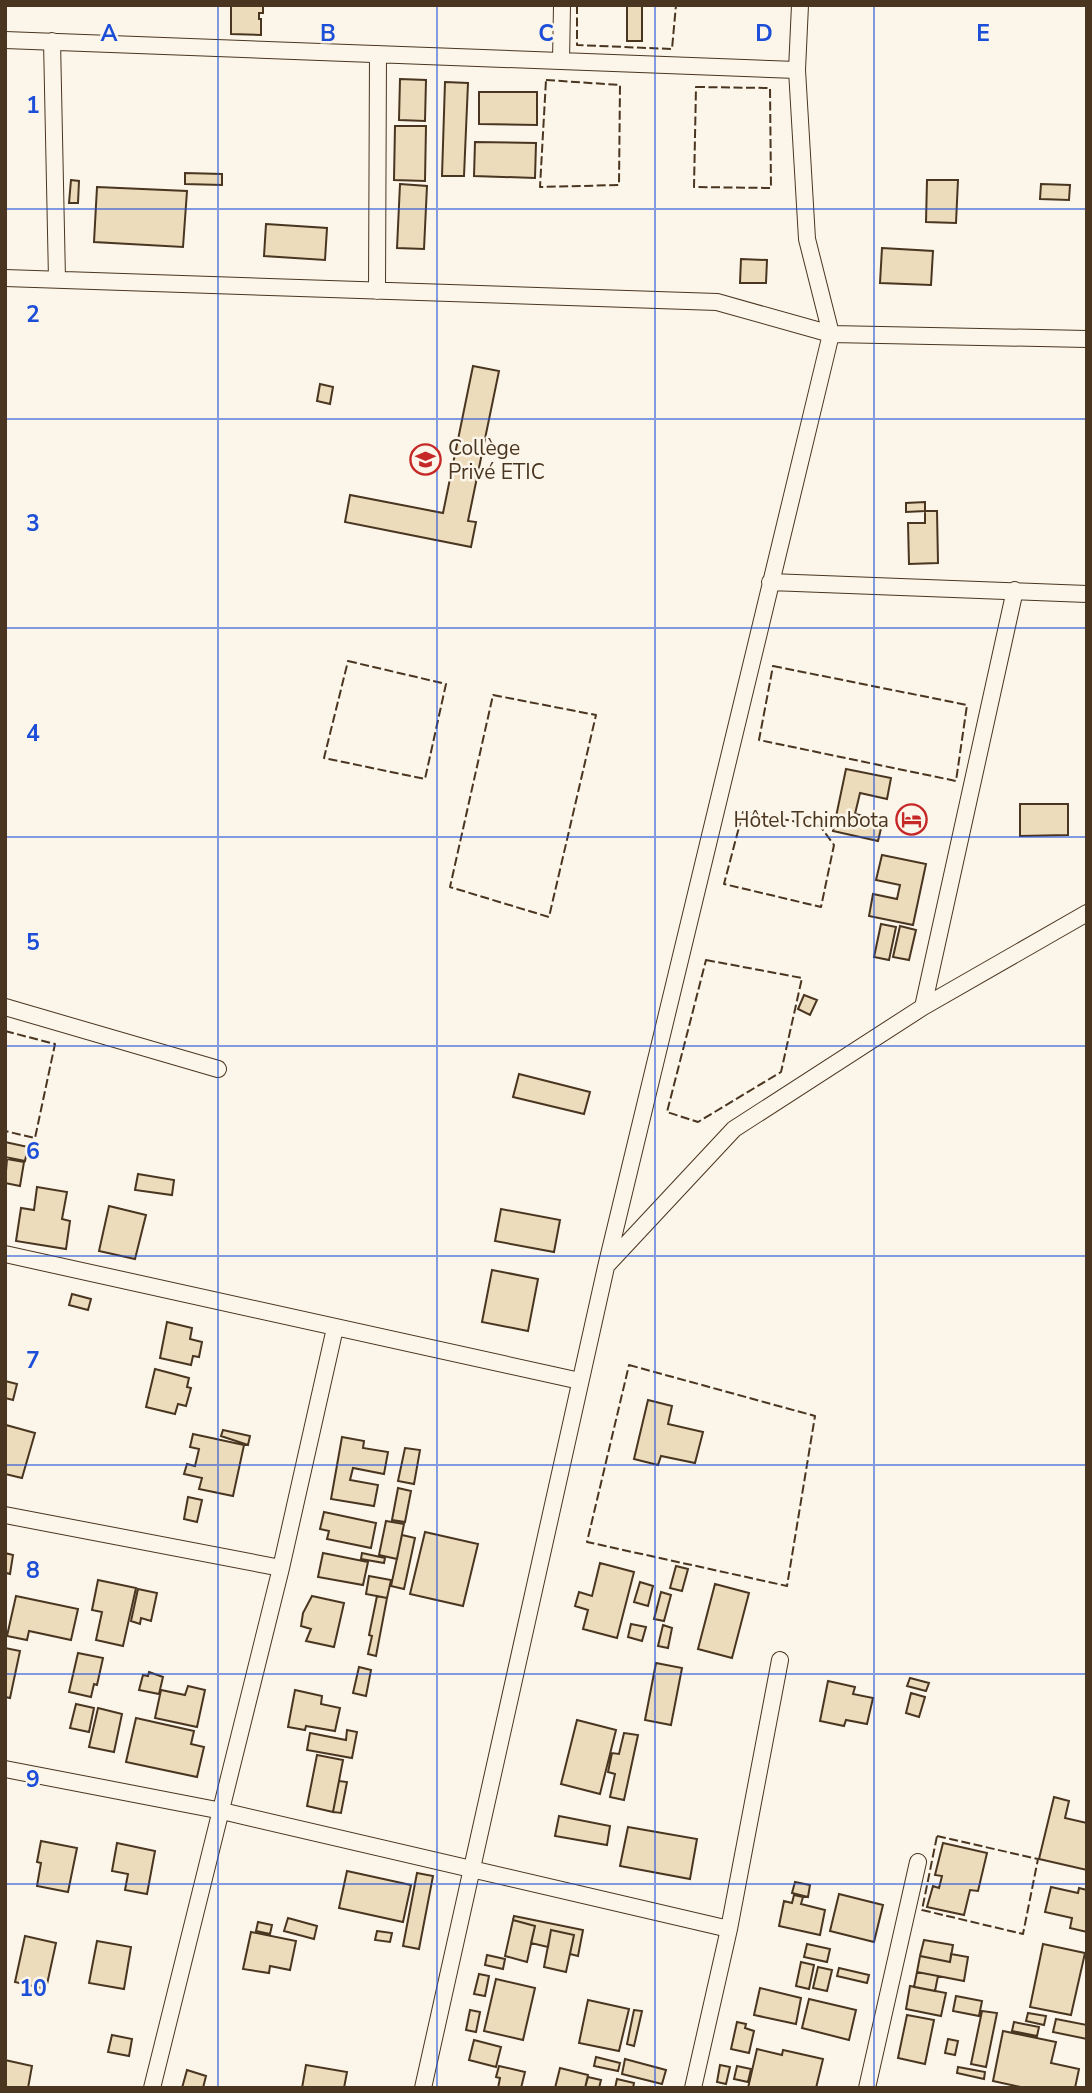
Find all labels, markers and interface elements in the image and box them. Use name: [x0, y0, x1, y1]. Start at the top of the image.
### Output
text: A: [100, 18, 118, 49]
text: B: [320, 18, 336, 49]
text: C: [538, 18, 554, 49]
text: D: [755, 18, 773, 49]
text: E: [976, 18, 990, 49]
text: 1: [26, 90, 40, 121]
text: 2: [26, 299, 40, 330]
place label: Collège Privé ETIC: [448, 434, 545, 486]
school or university icon: Collège Privé ETIC: [408, 443, 442, 477]
text: 3: [26, 508, 40, 539]
text: 4: [26, 718, 40, 749]
hotel icon: Hôtel Tchimbota: [895, 803, 929, 837]
place label: Hôtel Tchimbota: [734, 806, 889, 834]
text: 5: [26, 927, 40, 958]
text: 6: [26, 1136, 40, 1167]
text: 7: [26, 1345, 40, 1376]
text: 8: [26, 1555, 40, 1586]
text: 9: [26, 1764, 40, 1795]
text: 10: [19, 1973, 47, 2004]

